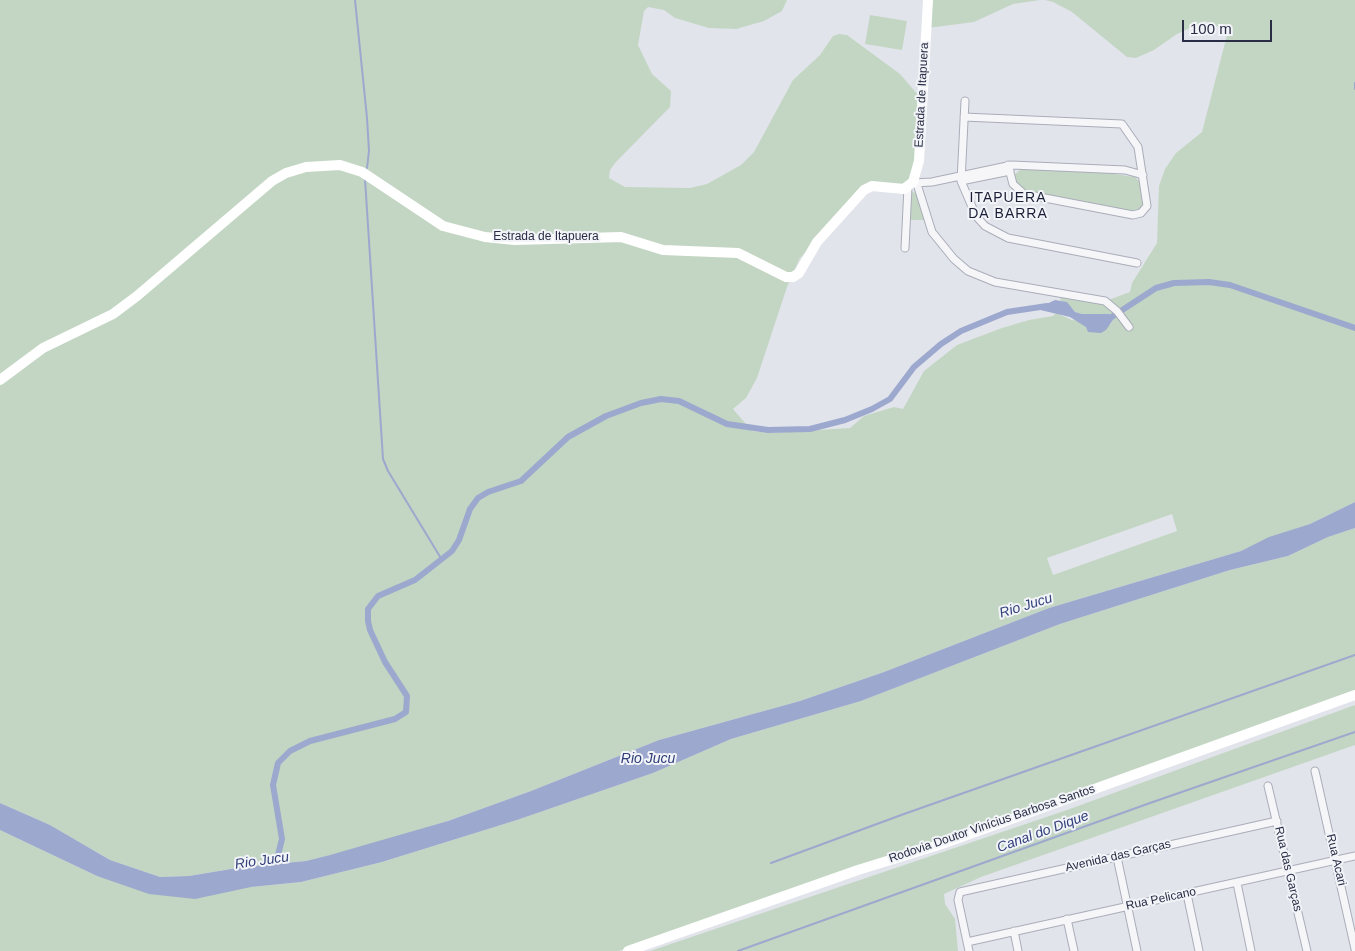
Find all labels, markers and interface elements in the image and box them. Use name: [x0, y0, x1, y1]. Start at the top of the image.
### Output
scale bar: [1185, 10, 1275, 42]
text: 100 m: [1190, 20, 1232, 37]
street label: Estrada de Itapuera: [912, 42, 932, 148]
district label: ITAPUERA DA BARRA: [967, 190, 1049, 222]
street label: Estrada de Itapuera: [493, 230, 599, 244]
water label: Rio Jucu: [997, 590, 1055, 622]
water label: Rio Jucu: [621, 751, 675, 767]
street label: Rodovia Doutor Vinícius Barbosa Santos: [887, 782, 1097, 866]
water label: Canal do Dique: [995, 808, 1091, 856]
street label: Rua das Garças: [1271, 825, 1305, 913]
street label: Rua Acari: [1323, 833, 1349, 887]
street label: Avenida das Garças: [1064, 837, 1172, 875]
water label: Rio Jucu: [234, 849, 290, 873]
street label: Rua Pelicano: [1125, 885, 1197, 913]

